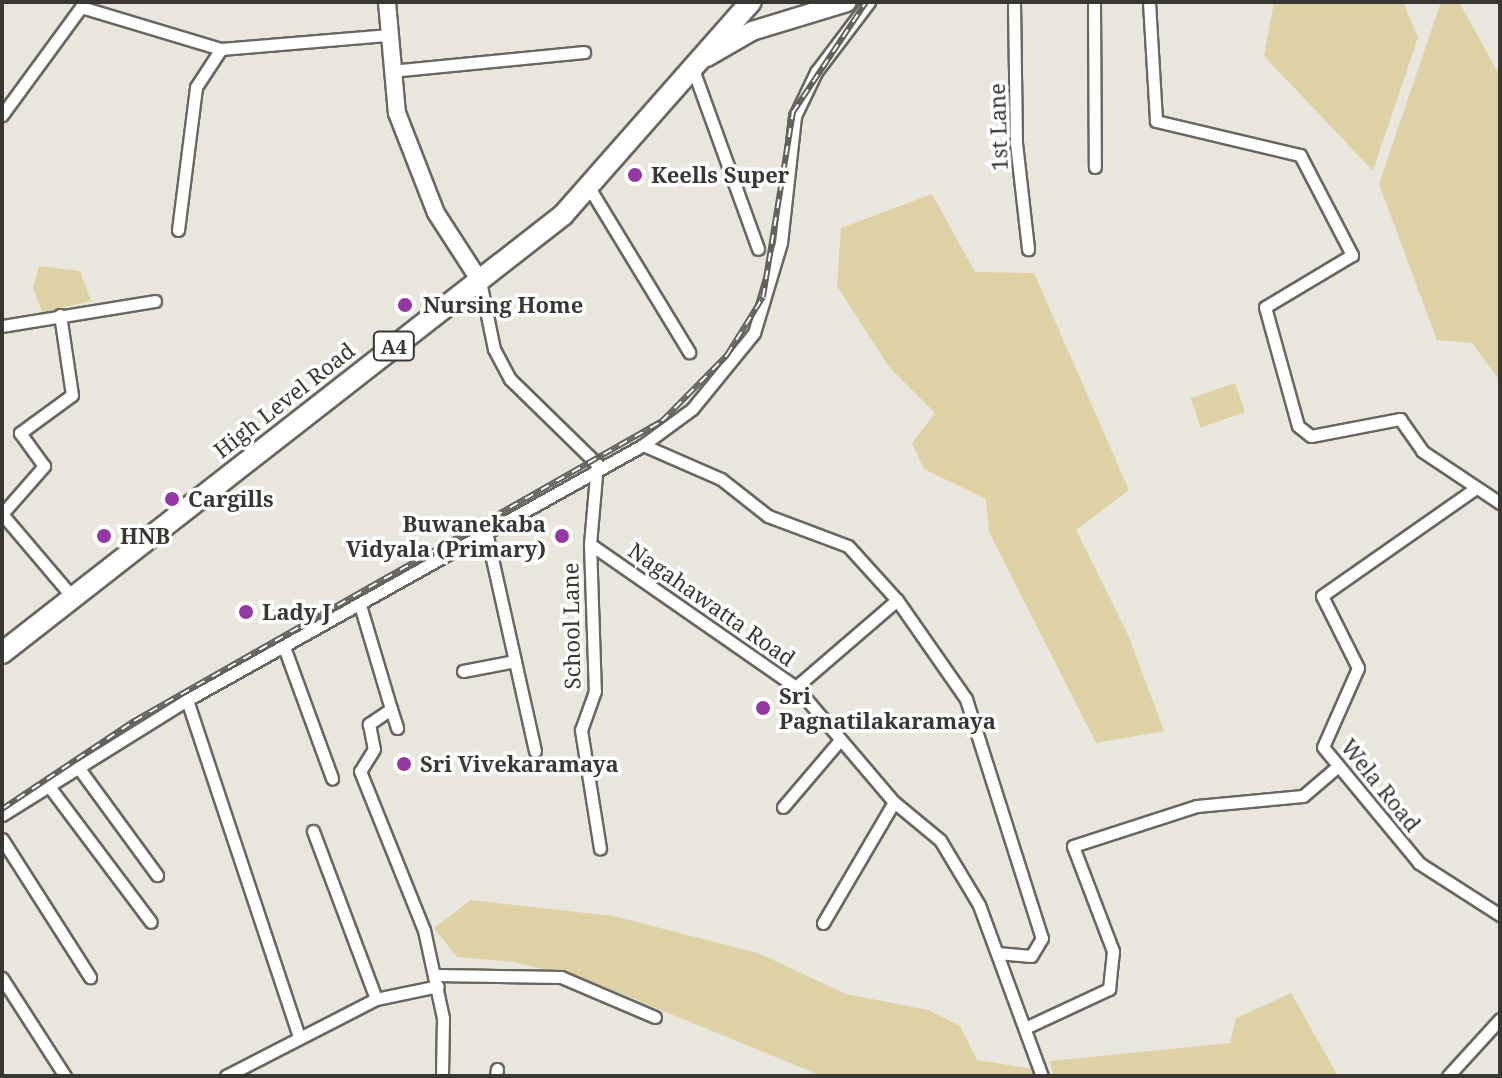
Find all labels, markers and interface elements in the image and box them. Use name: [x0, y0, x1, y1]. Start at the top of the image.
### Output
street label: 1st Lane: [983, 83, 1013, 171]
place label: Keells Super: [651, 162, 789, 188]
marker: Keells Super: [626, 166, 644, 184]
place label: Nursing Home: [423, 292, 583, 318]
marker: Nursing Home: [394, 294, 416, 316]
road number: A4: [372, 330, 416, 362]
street label: High Level Road: [208, 337, 360, 463]
place label: Cargills: [188, 486, 274, 512]
marker: Cargills: [163, 490, 181, 508]
place label: Buwanekaba Vidyala (Primary): [346, 510, 546, 562]
place label: HNB: [120, 523, 170, 549]
marker: HNB: [95, 527, 113, 545]
marker: Buwanekaba Vidyala (Primary): [553, 527, 571, 545]
street label: Nagahawatta Road: [623, 536, 801, 672]
street label: School Lane: [557, 562, 585, 690]
place label: Lady J: [262, 599, 331, 625]
marker: Lady J: [237, 603, 255, 621]
place label: Sri Pagnatilakaramaya: [779, 682, 996, 734]
marker: Sri Pagnatilakaramaya: [754, 699, 772, 717]
street label: Wela Road: [1336, 733, 1426, 837]
place label: Sri Vivekaramaya: [420, 751, 619, 777]
marker: Sri Vivekaramaya: [395, 755, 413, 773]

